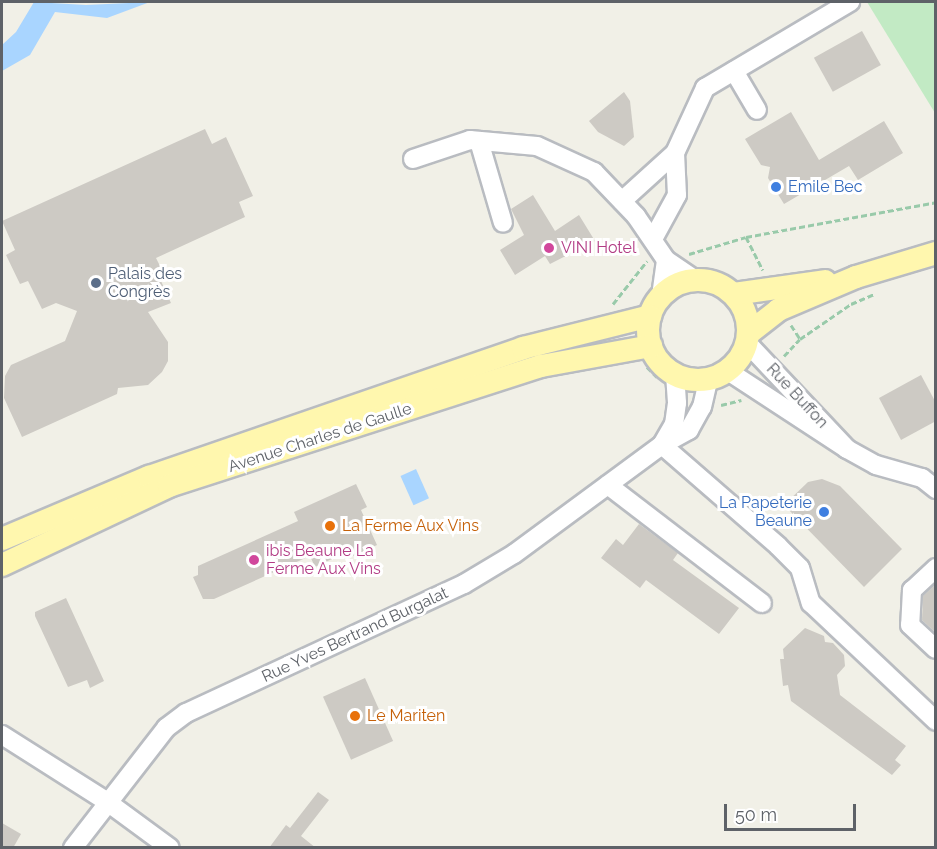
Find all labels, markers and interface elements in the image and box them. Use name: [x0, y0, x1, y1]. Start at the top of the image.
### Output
place label: Emile Bec: [788, 177, 863, 197]
marker: Emile Bec: [769, 180, 783, 194]
place label: VINI Hotel: [561, 238, 636, 258]
marker: VINI Hotel: [542, 241, 556, 255]
place label: Palais des Congrès: [108, 264, 182, 302]
marker: Palais des Congrès: [89, 276, 103, 290]
street label: Rue Buffon: [762, 360, 832, 432]
street label: Avenue Charles de Gaulle: [226, 399, 414, 477]
place label: La Papeterie Beaune: [719, 493, 812, 531]
marker: La Papeterie Beaune: [817, 505, 831, 519]
place label: La Ferme Aux Vins: [342, 516, 480, 536]
marker: La Ferme Aux Vins: [323, 519, 337, 533]
place label: ibis Beaune La Ferme Aux Vins: [266, 541, 382, 579]
marker: ibis Beaune La Ferme Aux Vins: [247, 553, 261, 567]
street label: Rue Yves Bertrand Burgalat: [259, 583, 451, 687]
place label: Le Mariten: [367, 706, 445, 726]
marker: Le Mariten: [348, 709, 362, 723]
scale bar: [727, 792, 859, 830]
text: 50 m: [735, 804, 777, 825]

